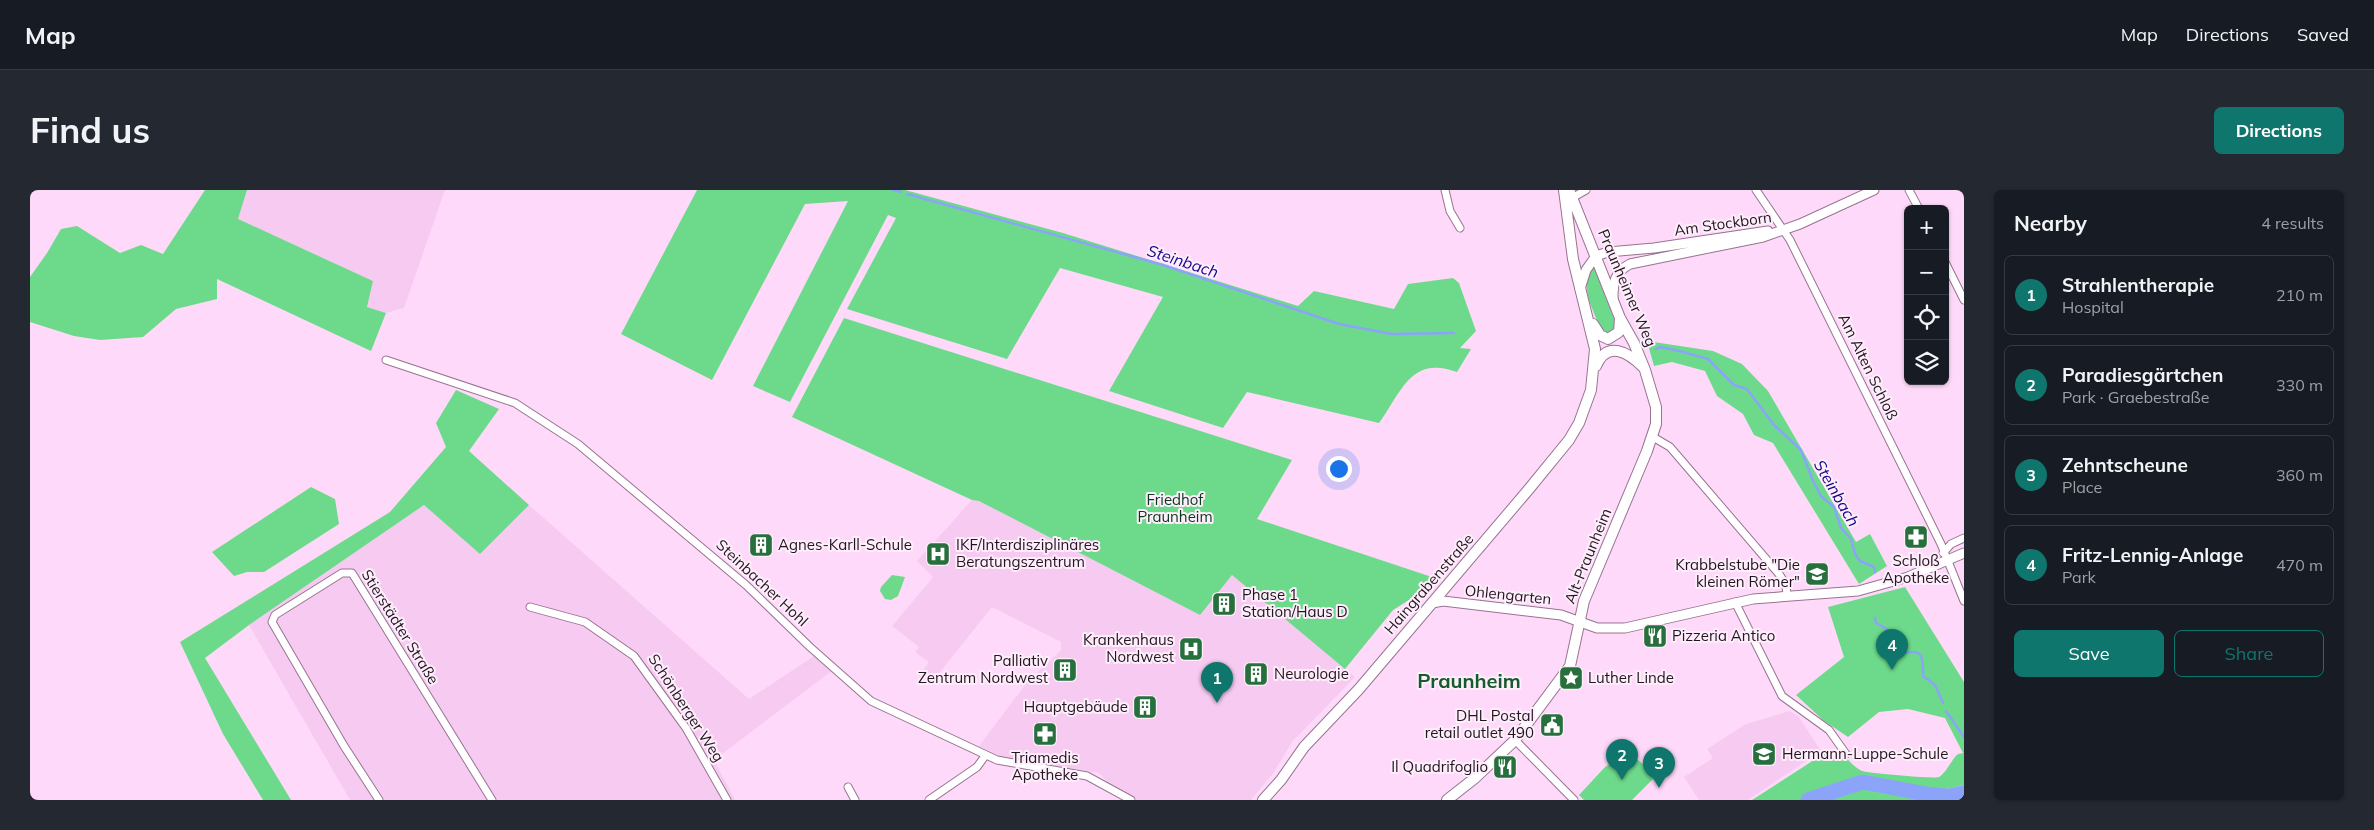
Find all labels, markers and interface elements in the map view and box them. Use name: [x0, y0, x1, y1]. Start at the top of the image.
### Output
text: Map: [25, 20, 76, 50]
text: Map: [2121, 23, 2158, 46]
text: Directions: [2186, 23, 2269, 46]
text: Saved: [2297, 23, 2349, 46]
button: Directions: [2214, 107, 2344, 154]
text: Find us: [30, 108, 150, 152]
map controls: [1904, 205, 1949, 385]
button: +: [1904, 205, 1949, 250]
street label: Am Stockborn: [1673, 207, 1773, 240]
text: Nearby: [2014, 210, 2087, 236]
text: 4 results: [2261, 213, 2324, 233]
street label: Praunheimer Weg: [1594, 226, 1661, 349]
water label: Steinbach: [1145, 240, 1221, 282]
button: −: [1904, 250, 1949, 295]
text: Strahlentherapie: [2062, 273, 2214, 297]
text: 1: [2026, 285, 2036, 305]
text: 210 m: [2276, 285, 2323, 305]
button: locate: [1904, 295, 1949, 340]
text: Hospital: [2062, 297, 2124, 317]
street label: Am Alten Schloß: [1834, 311, 1903, 423]
button: layers: [1904, 340, 1949, 385]
text: Paradiesgärtchen: [2062, 363, 2223, 387]
text: 2: [2026, 375, 2036, 395]
text: 330 m: [2276, 375, 2323, 395]
text: Park · Graebestraße: [2062, 387, 2209, 407]
text: Zehntscheune: [2062, 453, 2188, 477]
your location: [1326, 456, 1352, 482]
water label: Steinbach: [1810, 456, 1864, 530]
text: 3: [2026, 465, 2036, 485]
text: 360 m: [2276, 465, 2323, 485]
text: Place: [2062, 477, 2102, 497]
park label: Friedhof Praunheim: [1137, 490, 1213, 526]
street label: Alt-Praunheim: [1560, 505, 1615, 606]
pharmacy icon: Schloß Apotheke: [1903, 524, 1929, 550]
street label: Haingrabenstraße: [1380, 530, 1477, 638]
building icon: Agnes-Karll-Schule: [748, 532, 774, 558]
street label: Steinbacher Hohl: [712, 535, 812, 630]
place label: Agnes-Karll-Schule: [778, 535, 912, 554]
place label: IKF/Interdisziplinäres Beratungszentrum: [956, 535, 1099, 571]
hospital icon: IKF/Interdisziplinäres Beratungszentrum: [925, 541, 951, 567]
text: Fritz-Lennig-Anlage: [2062, 543, 2243, 567]
place label: Schloß Apotheke: [1883, 551, 1949, 587]
place label: Krabbelstube "Die kleinen Römer": [1675, 555, 1800, 591]
text: 4: [2026, 555, 2036, 575]
text: 470 m: [2276, 555, 2323, 575]
school or university icon: Krabbelstube "Die kleinen Römer": [1804, 561, 1830, 587]
street label: Stierstädter Straße: [358, 566, 443, 688]
text: Park: [2062, 567, 2096, 587]
street label: Ohlengarten: [1464, 581, 1552, 608]
place label: Phase 1 Station/Haus D: [1242, 585, 1348, 621]
building icon: Phase 1 Station/Haus D: [1211, 591, 1237, 617]
restaurant icon: Pizzeria Antico: [1642, 623, 1668, 649]
place label: Pizzeria Antico: [1672, 626, 1775, 645]
pin: 4: [1876, 629, 1908, 670]
place label: Krankenhaus Nordwest: [1083, 630, 1174, 666]
button: Save: [2014, 630, 2164, 677]
button: Share: [2174, 630, 2324, 677]
hospital icon: Krankenhaus Nordwest: [1178, 636, 1204, 662]
street label: Schönberger Weg: [644, 650, 728, 765]
place label: Palliativ Zentrum Nordwest: [918, 651, 1048, 687]
building icon: Palliativ Zentrum Nordwest: [1052, 657, 1078, 683]
building icon: Neurologie: [1243, 661, 1269, 687]
pin: 1: [1201, 662, 1233, 703]
place label: Neurologie: [1274, 664, 1349, 683]
place icon: Luther Linde: [1558, 665, 1584, 691]
district label: Praunheim: [1417, 668, 1521, 693]
place label: Luther Linde: [1588, 668, 1674, 687]
building icon: Hauptgebäude: [1132, 694, 1158, 720]
place label: Hauptgebäude: [1024, 697, 1128, 716]
place label: DHL Postal retail outlet 490: [1425, 706, 1534, 742]
public building icon: DHL Postal retail outlet 490: [1539, 712, 1565, 738]
pharmacy icon: Triamedis Apotheke: [1032, 721, 1058, 747]
pin: 2: [1606, 739, 1638, 780]
school or university icon: Hermann-Luppe-Schule: [1751, 741, 1777, 767]
place label: Hermann-Luppe-Schule: [1782, 744, 1948, 763]
pin: 3: [1643, 747, 1675, 788]
place label: Triamedis Apotheke: [1011, 748, 1079, 784]
restaurant icon: Il Quadrifoglio: [1492, 754, 1518, 780]
place label: Il Quadrifoglio: [1391, 757, 1488, 776]

